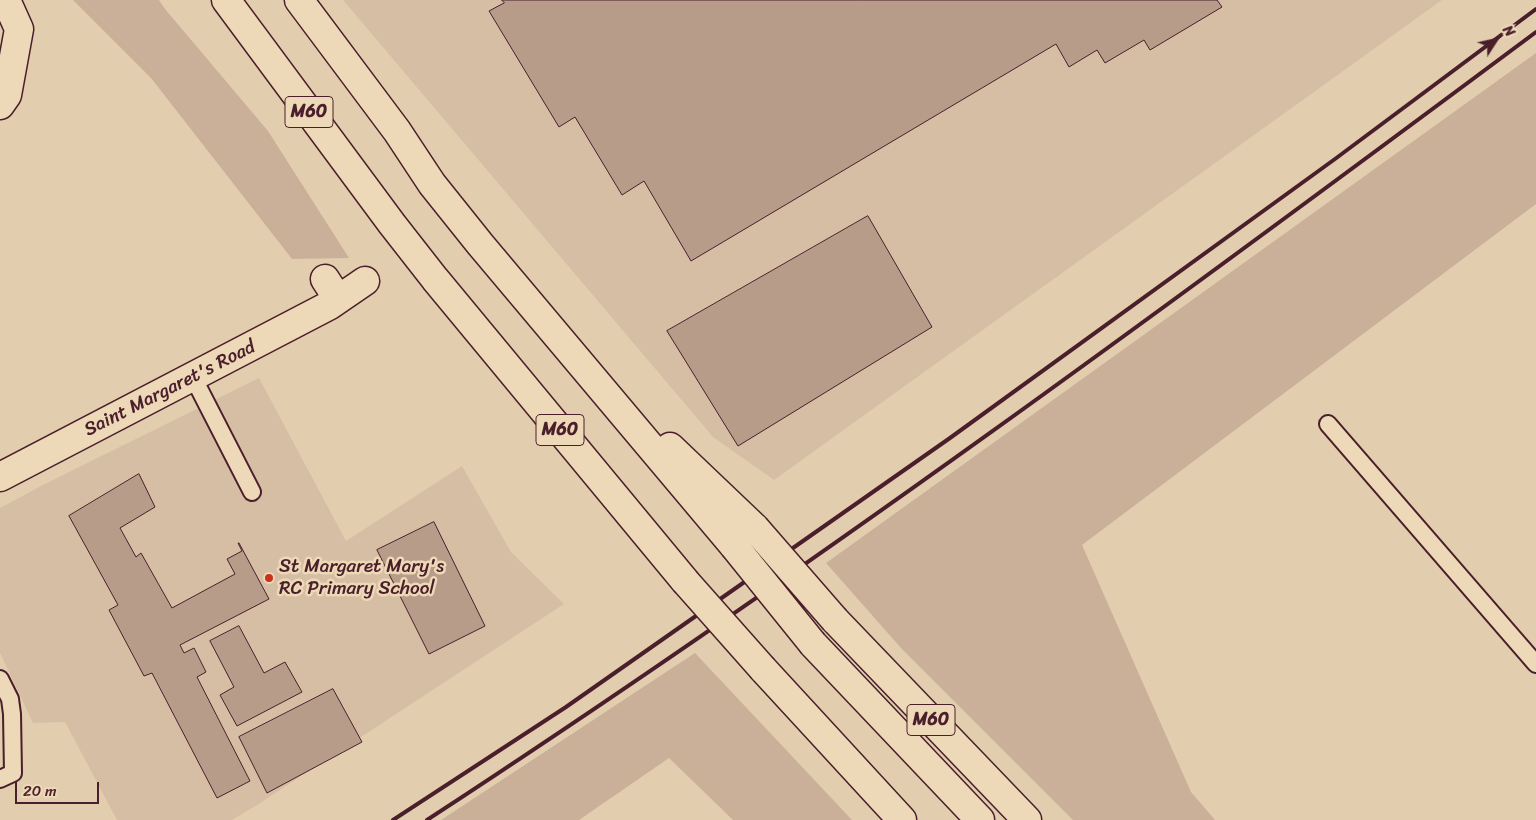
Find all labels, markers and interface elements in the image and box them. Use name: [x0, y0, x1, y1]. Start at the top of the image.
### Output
north arrow: [1471, 15, 1521, 65]
text: N: [1496, 20, 1522, 42]
road number: M60: [285, 96, 333, 128]
street label: Saint Margaret's Road: [81, 336, 259, 442]
road number: M60: [536, 414, 584, 446]
place label: St Margaret Mary's RC Primary School: [279, 556, 444, 600]
marker: St Margaret Mary's RC Primary School: [263, 572, 275, 584]
road number: M60: [907, 704, 955, 736]
scale bar: [18, 772, 101, 804]
text: 20 m: [23, 778, 57, 804]

